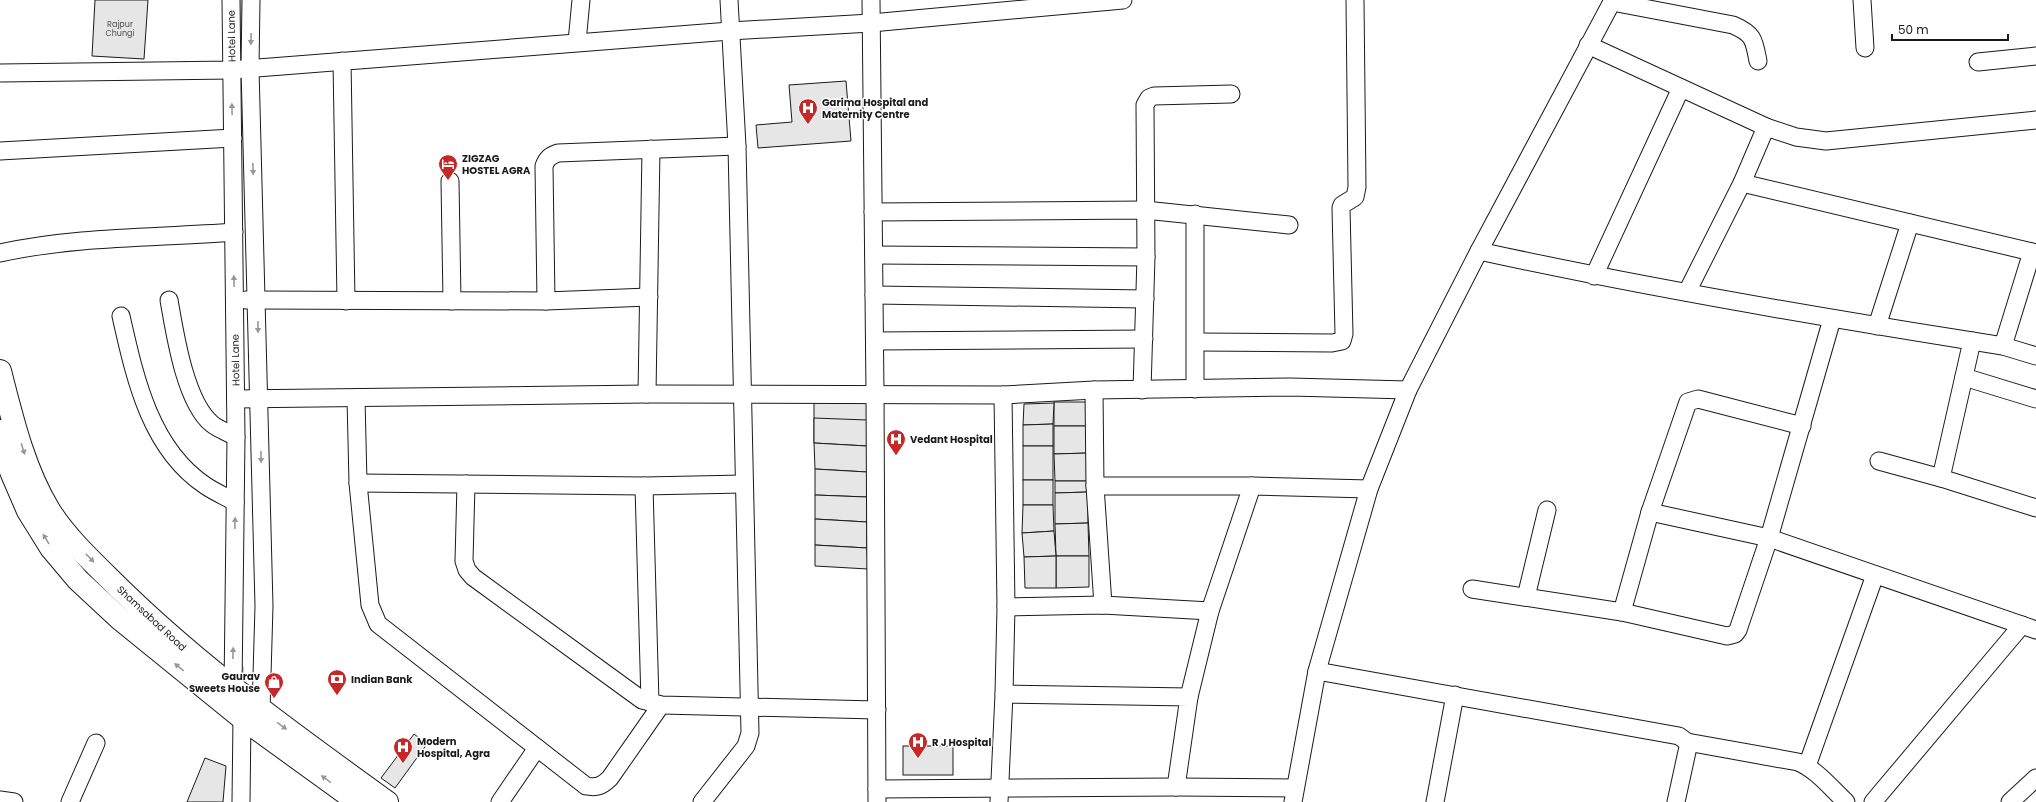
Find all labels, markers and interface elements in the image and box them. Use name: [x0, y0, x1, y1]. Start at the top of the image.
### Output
street label: Hotel Lane: [224, 10, 239, 62]
scale bar: [1892, 16, 2008, 42]
house number: Rajpur Chungi: [106, 19, 134, 39]
text: 50 m: [1898, 21, 1929, 38]
one-way arrow: [248, 33, 254, 46]
place label: Garima Hospital and Maternity Centre: [822, 95, 929, 122]
hospital icon: Garima Hospital and Maternity Centre: [797, 97, 819, 125]
one-way arrow: [229, 102, 235, 115]
place label: ZIGZAG HOSTEL AGRA: [462, 151, 531, 178]
hotel icon: ZIGZAG HOSTEL AGRA: [437, 153, 459, 181]
one-way arrow: [250, 163, 256, 176]
one-way arrow: [231, 274, 237, 287]
one-way arrow: [255, 321, 261, 334]
street label: Hotel Lane: [228, 334, 243, 386]
hospital icon: Vedant Hospital: [885, 428, 907, 456]
place label: Vedant Hospital: [910, 432, 993, 447]
one-way arrow: [20, 443, 26, 455]
one-way arrow: [257, 451, 264, 463]
one-way arrow: [232, 516, 238, 529]
one-way arrow: [42, 533, 49, 545]
one-way arrow: [85, 553, 95, 563]
street label: Shamsabad Road: [114, 582, 190, 655]
one-way arrow: [230, 646, 236, 659]
one-way arrow: [174, 663, 185, 672]
bank icon: Indian Bank: [326, 668, 348, 696]
place label: Gaurav Sweets House: [189, 669, 261, 696]
shop icon: Gaurav Sweets House: [263, 671, 285, 699]
place label: Indian Bank: [351, 672, 413, 687]
one-way arrow: [277, 722, 288, 730]
hospital icon: R J Hospital: [907, 731, 929, 759]
place label: Modern Hospital, Agra: [417, 734, 490, 761]
place label: R J Hospital: [932, 735, 991, 750]
hospital icon: Modern Hospital, Agra: [392, 736, 414, 764]
one-way arrow: [321, 775, 332, 783]

